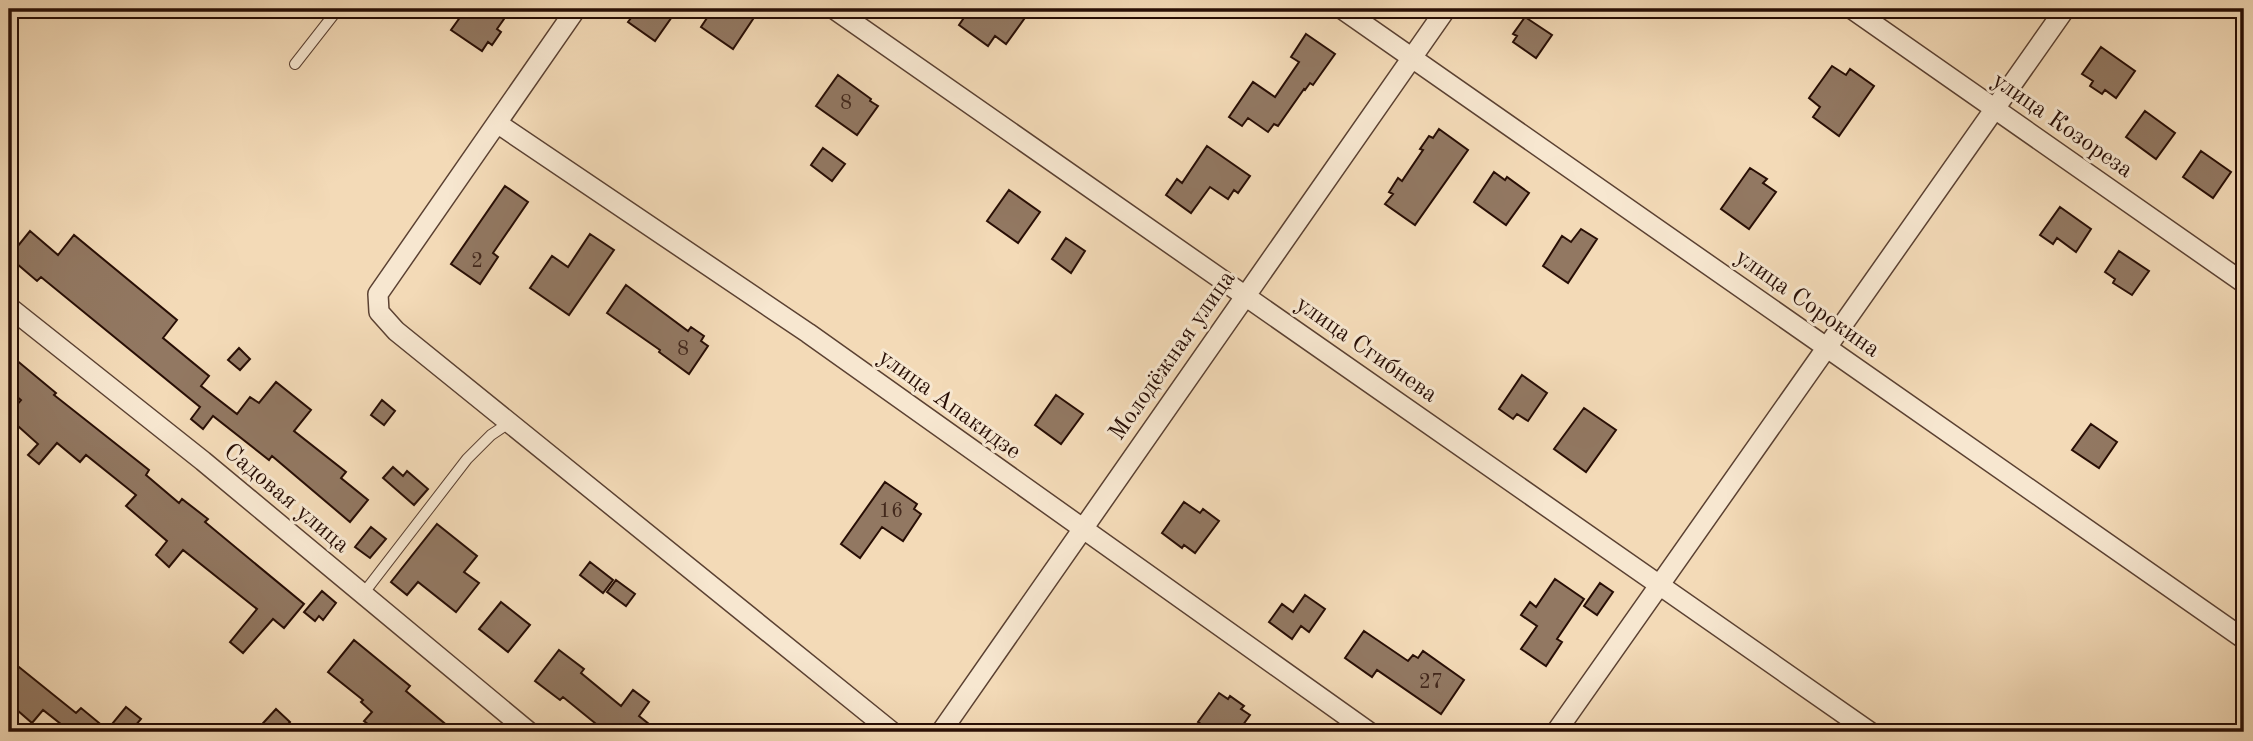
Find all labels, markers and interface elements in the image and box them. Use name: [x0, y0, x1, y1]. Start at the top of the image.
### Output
street label: улица Козореза: [1987, 69, 2137, 183]
house number: 8: [840, 93, 852, 114]
street label: улица Сорокина: [1730, 245, 1884, 363]
house number: 2: [471, 251, 483, 272]
street label: Молодёжная улица: [1106, 267, 1241, 445]
street label: улица Сгибнева: [1291, 292, 1441, 408]
house number: 8: [677, 339, 689, 360]
street label: улица Апакидзе: [873, 345, 1025, 465]
street label: Садовая улица: [219, 440, 353, 558]
house number: 16: [879, 501, 903, 522]
house number: 27: [1419, 672, 1443, 693]

